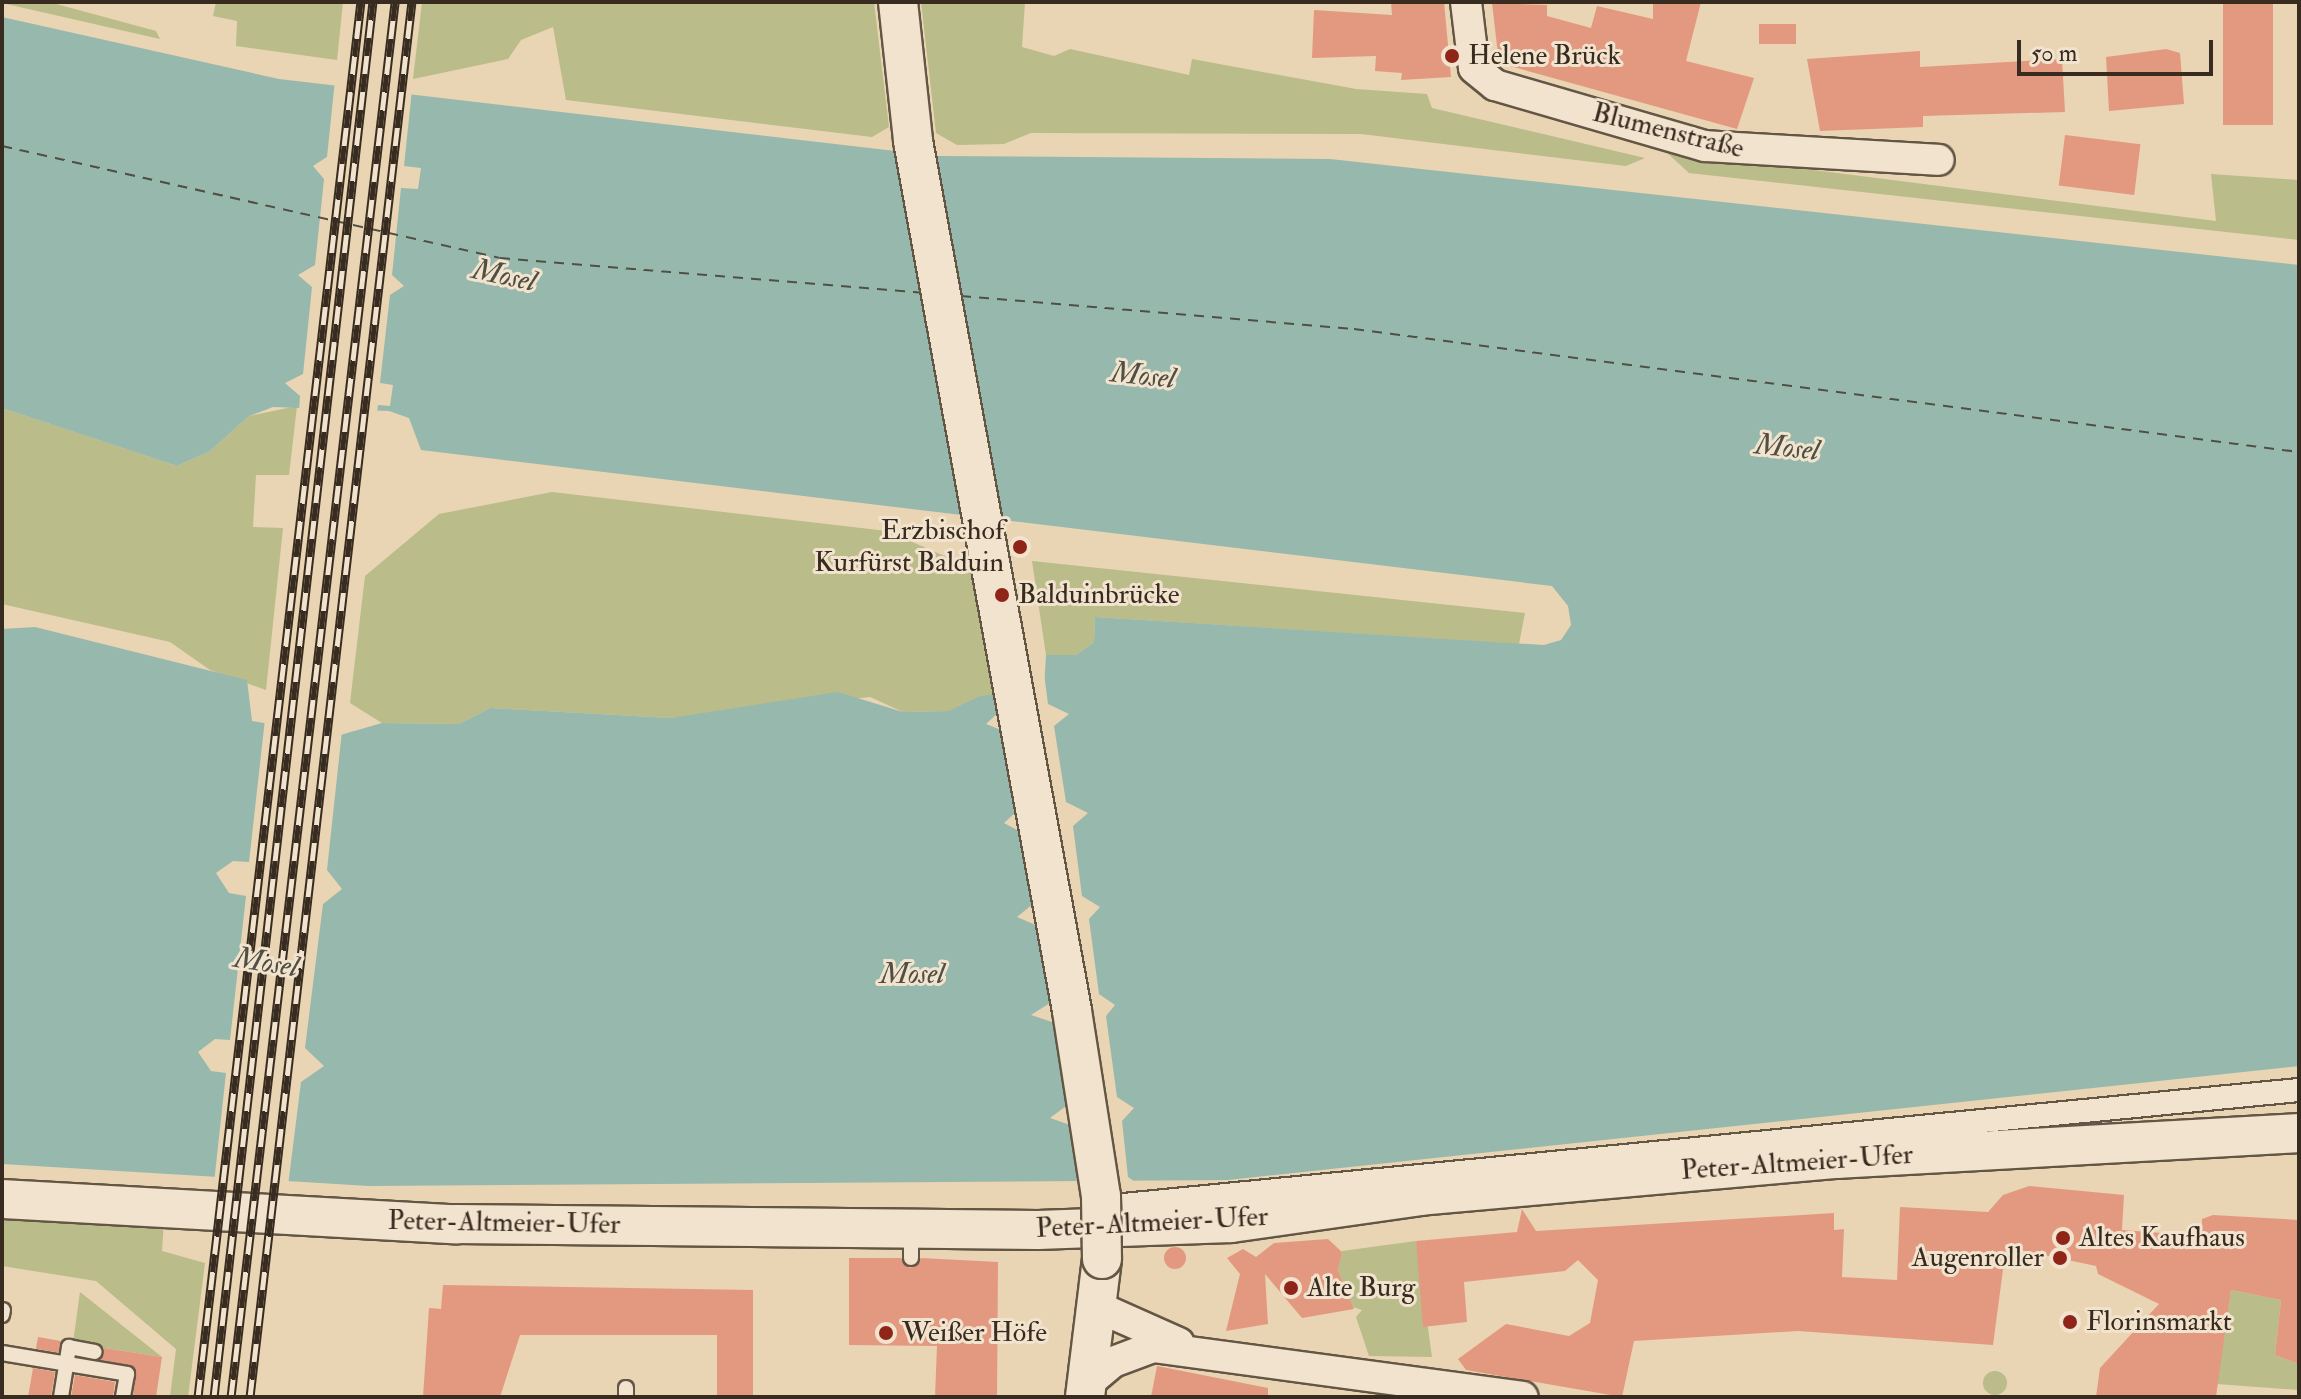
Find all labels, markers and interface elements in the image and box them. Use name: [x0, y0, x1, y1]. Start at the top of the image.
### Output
scale bar: [2021, 24, 2217, 74]
text: 50 m: [2031, 38, 2077, 69]
place label: Helene Brück: [1468, 39, 1621, 73]
marker: Helene Brück: [1443, 47, 1461, 65]
street label: Blumenstraße: [1589, 96, 1747, 166]
water label: Mosel: [469, 252, 539, 300]
water label: Mosel: [1109, 355, 1177, 397]
water label: Mosel: [1753, 427, 1821, 469]
place label: Erzbischof Kurfürst Balduin: [814, 514, 1004, 580]
marker: Erzbischof Kurfürst Balduin: [1011, 538, 1029, 556]
place label: Balduinbrücke: [1018, 578, 1179, 612]
marker: Balduinbrücke: [993, 586, 1011, 604]
water label: Mosel: [231, 940, 301, 986]
water label: Mosel: [880, 956, 944, 992]
street label: Peter-Altmeier-Ufer: [1680, 1138, 1914, 1188]
street label: Peter-Altmeier-Ufer: [1035, 1200, 1269, 1246]
street label: Peter-Altmeier-Ufer: [387, 1204, 621, 1242]
place label: Altes Kaufhaus: [2079, 1221, 2245, 1255]
marker: Altes Kaufhaus: [2054, 1229, 2072, 1247]
place label: Augenroller: [1912, 1241, 2044, 1275]
marker: Augenroller: [2051, 1249, 2069, 1267]
place label: Alte Burg: [1307, 1271, 1415, 1305]
marker: Alte Burg: [1282, 1279, 1300, 1297]
place label: Florinsmarkt: [2086, 1305, 2232, 1339]
marker: Florinsmarkt: [2061, 1313, 2079, 1331]
place label: Weißer Höfe: [902, 1316, 1047, 1350]
marker: Weißer Höfe: [877, 1324, 895, 1342]

